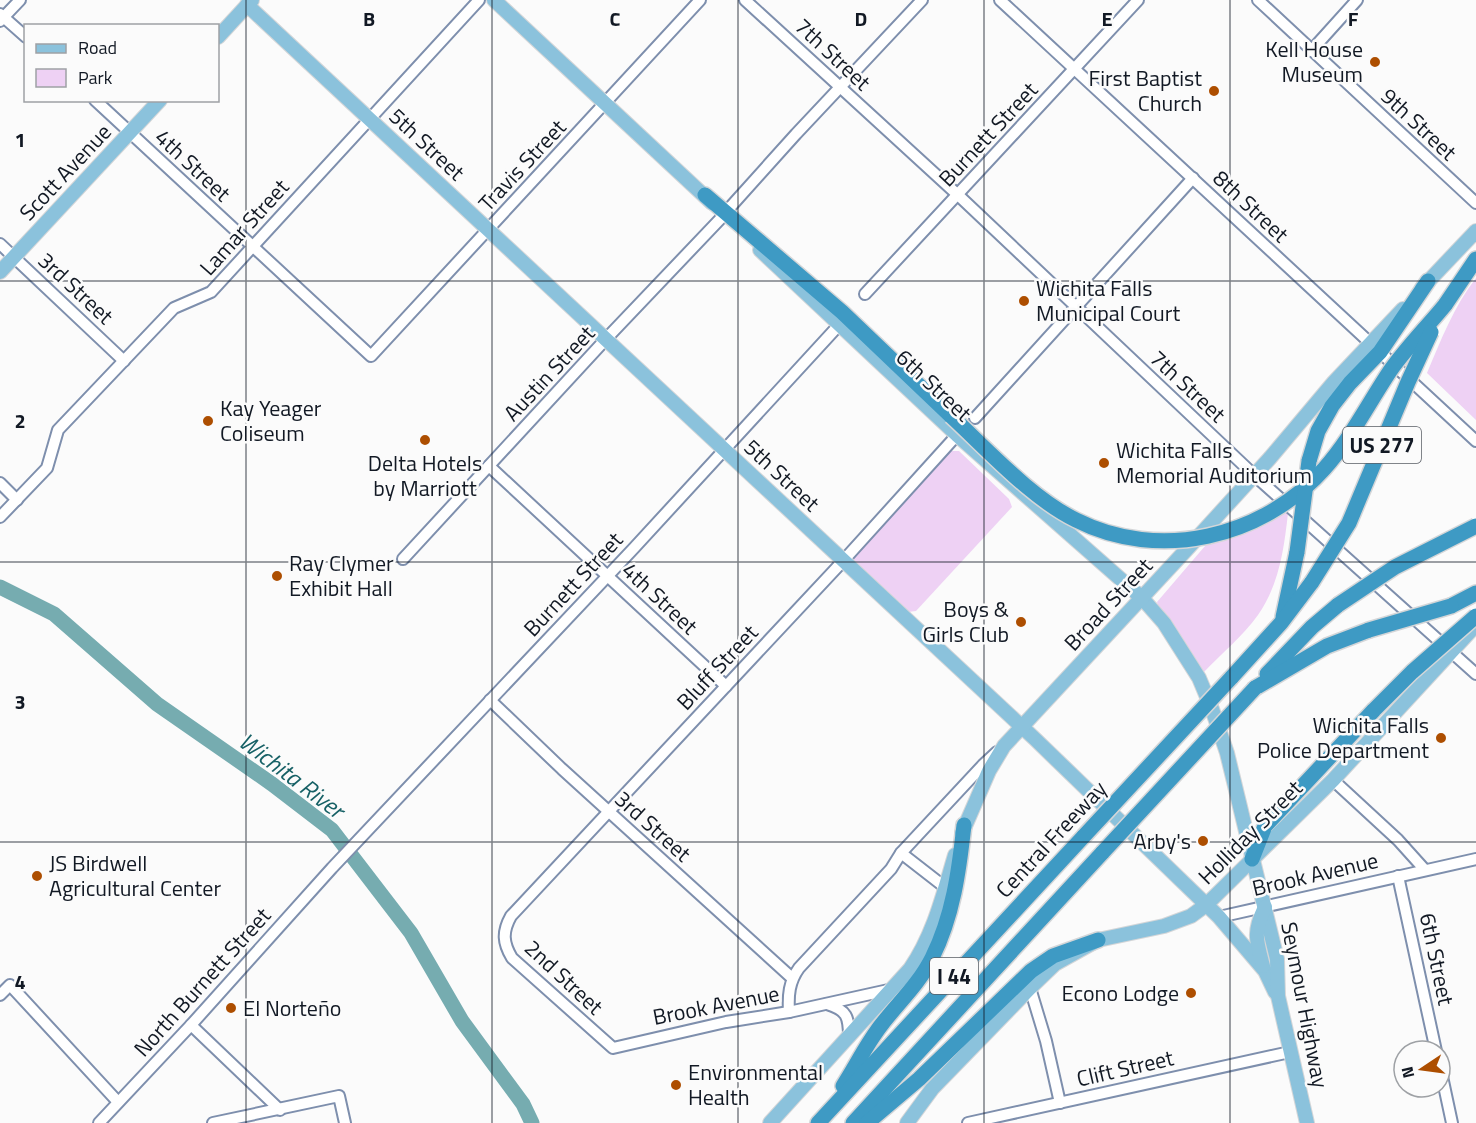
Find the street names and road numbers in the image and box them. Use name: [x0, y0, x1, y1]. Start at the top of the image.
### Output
street label: 7th Street: [787, 10, 879, 98]
street label: Burnett Street: [930, 74, 1046, 194]
street label: 9th Street: [1373, 80, 1465, 168]
street label: 5th Street: [381, 100, 473, 188]
street label: Travis Street: [470, 111, 574, 219]
street label: Scott Avenue: [11, 116, 119, 228]
street label: 4th Street: [147, 121, 239, 209]
street label: 8th Street: [1205, 162, 1297, 250]
street label: Lamar Street: [191, 171, 297, 283]
street label: 3rd Street: [30, 244, 122, 332]
street label: Austin Street: [495, 317, 603, 429]
street label: 6th Street: [888, 341, 980, 429]
street label: 7th Street: [1142, 342, 1234, 430]
road number: US 277: [1343, 427, 1421, 463]
street label: 5th Street: [736, 431, 828, 519]
street label: Burnett Street: [515, 524, 631, 644]
street label: Broad Street: [1056, 550, 1160, 658]
street label: 4th Street: [614, 554, 706, 642]
street label: Bluff Street: [668, 616, 766, 718]
street label: Central Freeway: [988, 772, 1115, 905]
street label: Holliday Street: [1190, 772, 1310, 892]
street label: 3rd Street: [607, 782, 699, 870]
street label: Brook Avenue: [1249, 843, 1381, 905]
street label: North Burnett Street: [125, 899, 279, 1064]
street label: 6th Street: [1411, 910, 1463, 1008]
street label: Seymour Highway: [1272, 919, 1338, 1091]
street label: 2nd Street: [517, 931, 611, 1023]
road number: I 44: [930, 958, 978, 994]
street label: Brook Avenue: [650, 976, 782, 1034]
street label: Clift Street: [1073, 1040, 1177, 1096]

